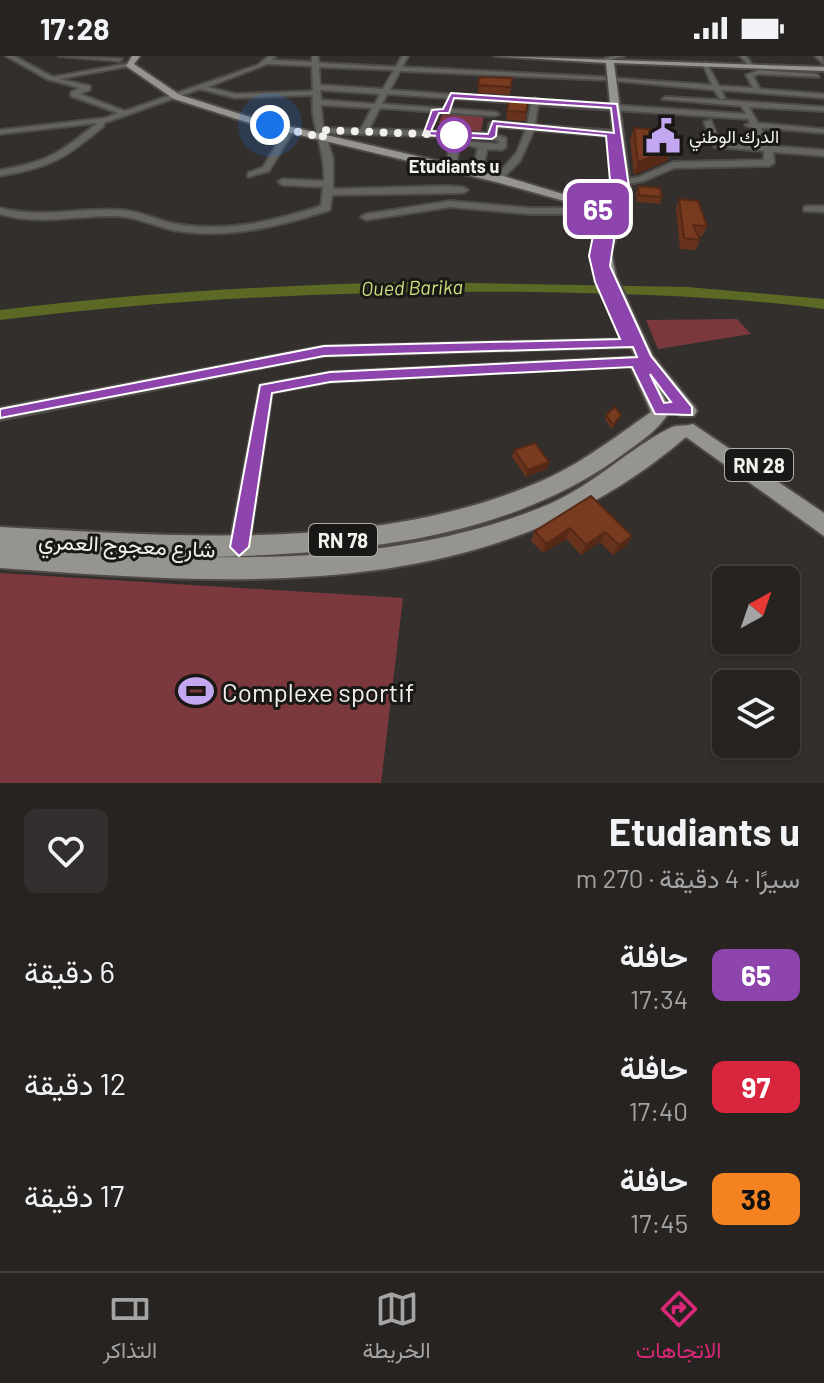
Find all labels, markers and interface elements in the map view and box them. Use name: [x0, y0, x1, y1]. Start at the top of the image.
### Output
text: 17:28: [40, 10, 109, 46]
your location: [250, 105, 290, 145]
public building icon: الدرك الوطني: [644, 117, 682, 155]
marker: Etudiants u: [437, 118, 471, 152]
place label: الدرك الوطني: [689, 125, 779, 152]
place label: Etudiants u: [409, 155, 499, 177]
line badge: 65: [562, 183, 634, 235]
text: 65: [583, 192, 613, 226]
water label: Oued Barika: [361, 274, 463, 300]
road number: RN 28: [725, 449, 793, 481]
road number: RN 78: [309, 524, 377, 556]
street label: شارع معجوج العمري: [37, 526, 216, 569]
north arrow: [712, 566, 800, 654]
map controls: [712, 566, 800, 758]
button: layers: [712, 670, 800, 758]
sports icon: Complexe sportif: [177, 672, 215, 710]
place label: Complexe sportif: [222, 676, 414, 707]
text: Etudiants u: [609, 808, 800, 854]
button: heart: [24, 809, 108, 893]
text: سيرًا · 4 دقيقة · 270 m: [576, 862, 800, 893]
text: حافلة: [620, 937, 688, 973]
text: 6 دقيقة: [24, 953, 115, 989]
text: 65: [741, 958, 771, 992]
text: 17:34: [630, 983, 688, 1014]
text: حافلة: [620, 1049, 688, 1085]
text: 12 دقيقة: [24, 1065, 126, 1101]
text: 97: [742, 1070, 770, 1104]
text: 17:40: [629, 1095, 688, 1126]
text: حافلة: [620, 1161, 688, 1197]
text: 17 دقيقة: [24, 1177, 124, 1213]
text: 38: [741, 1182, 771, 1216]
text: 17:45: [630, 1207, 688, 1238]
tab: التذاكر: [103, 1287, 157, 1370]
tab: الخريطة: [362, 1287, 431, 1370]
tab: الاتجاهات: [636, 1287, 721, 1370]

